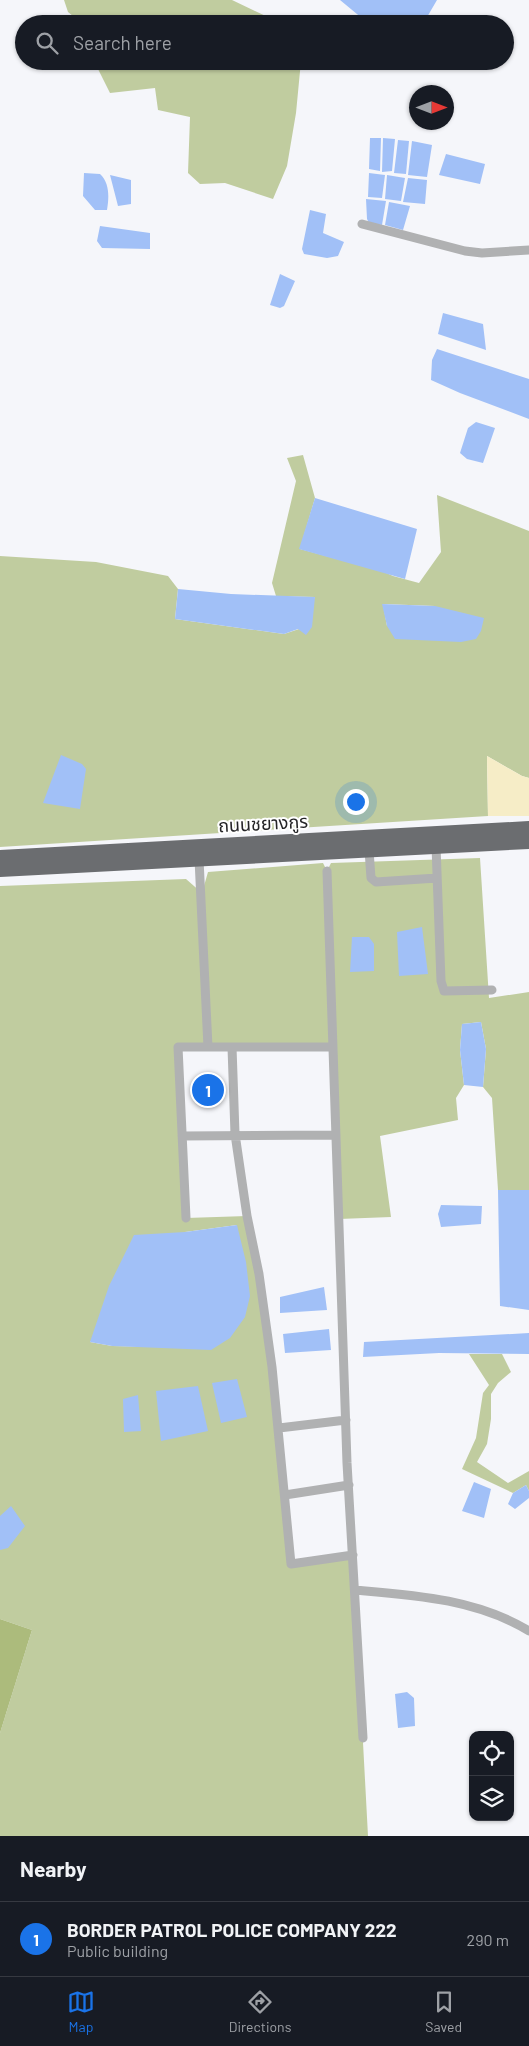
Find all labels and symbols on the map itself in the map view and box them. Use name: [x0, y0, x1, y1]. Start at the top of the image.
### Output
north arrow: [409, 85, 454, 130]
your location: [343, 789, 369, 815]
street label: ถนนชยางกูร: [217, 810, 309, 838]
pin: 1: [192, 1071, 224, 1109]

